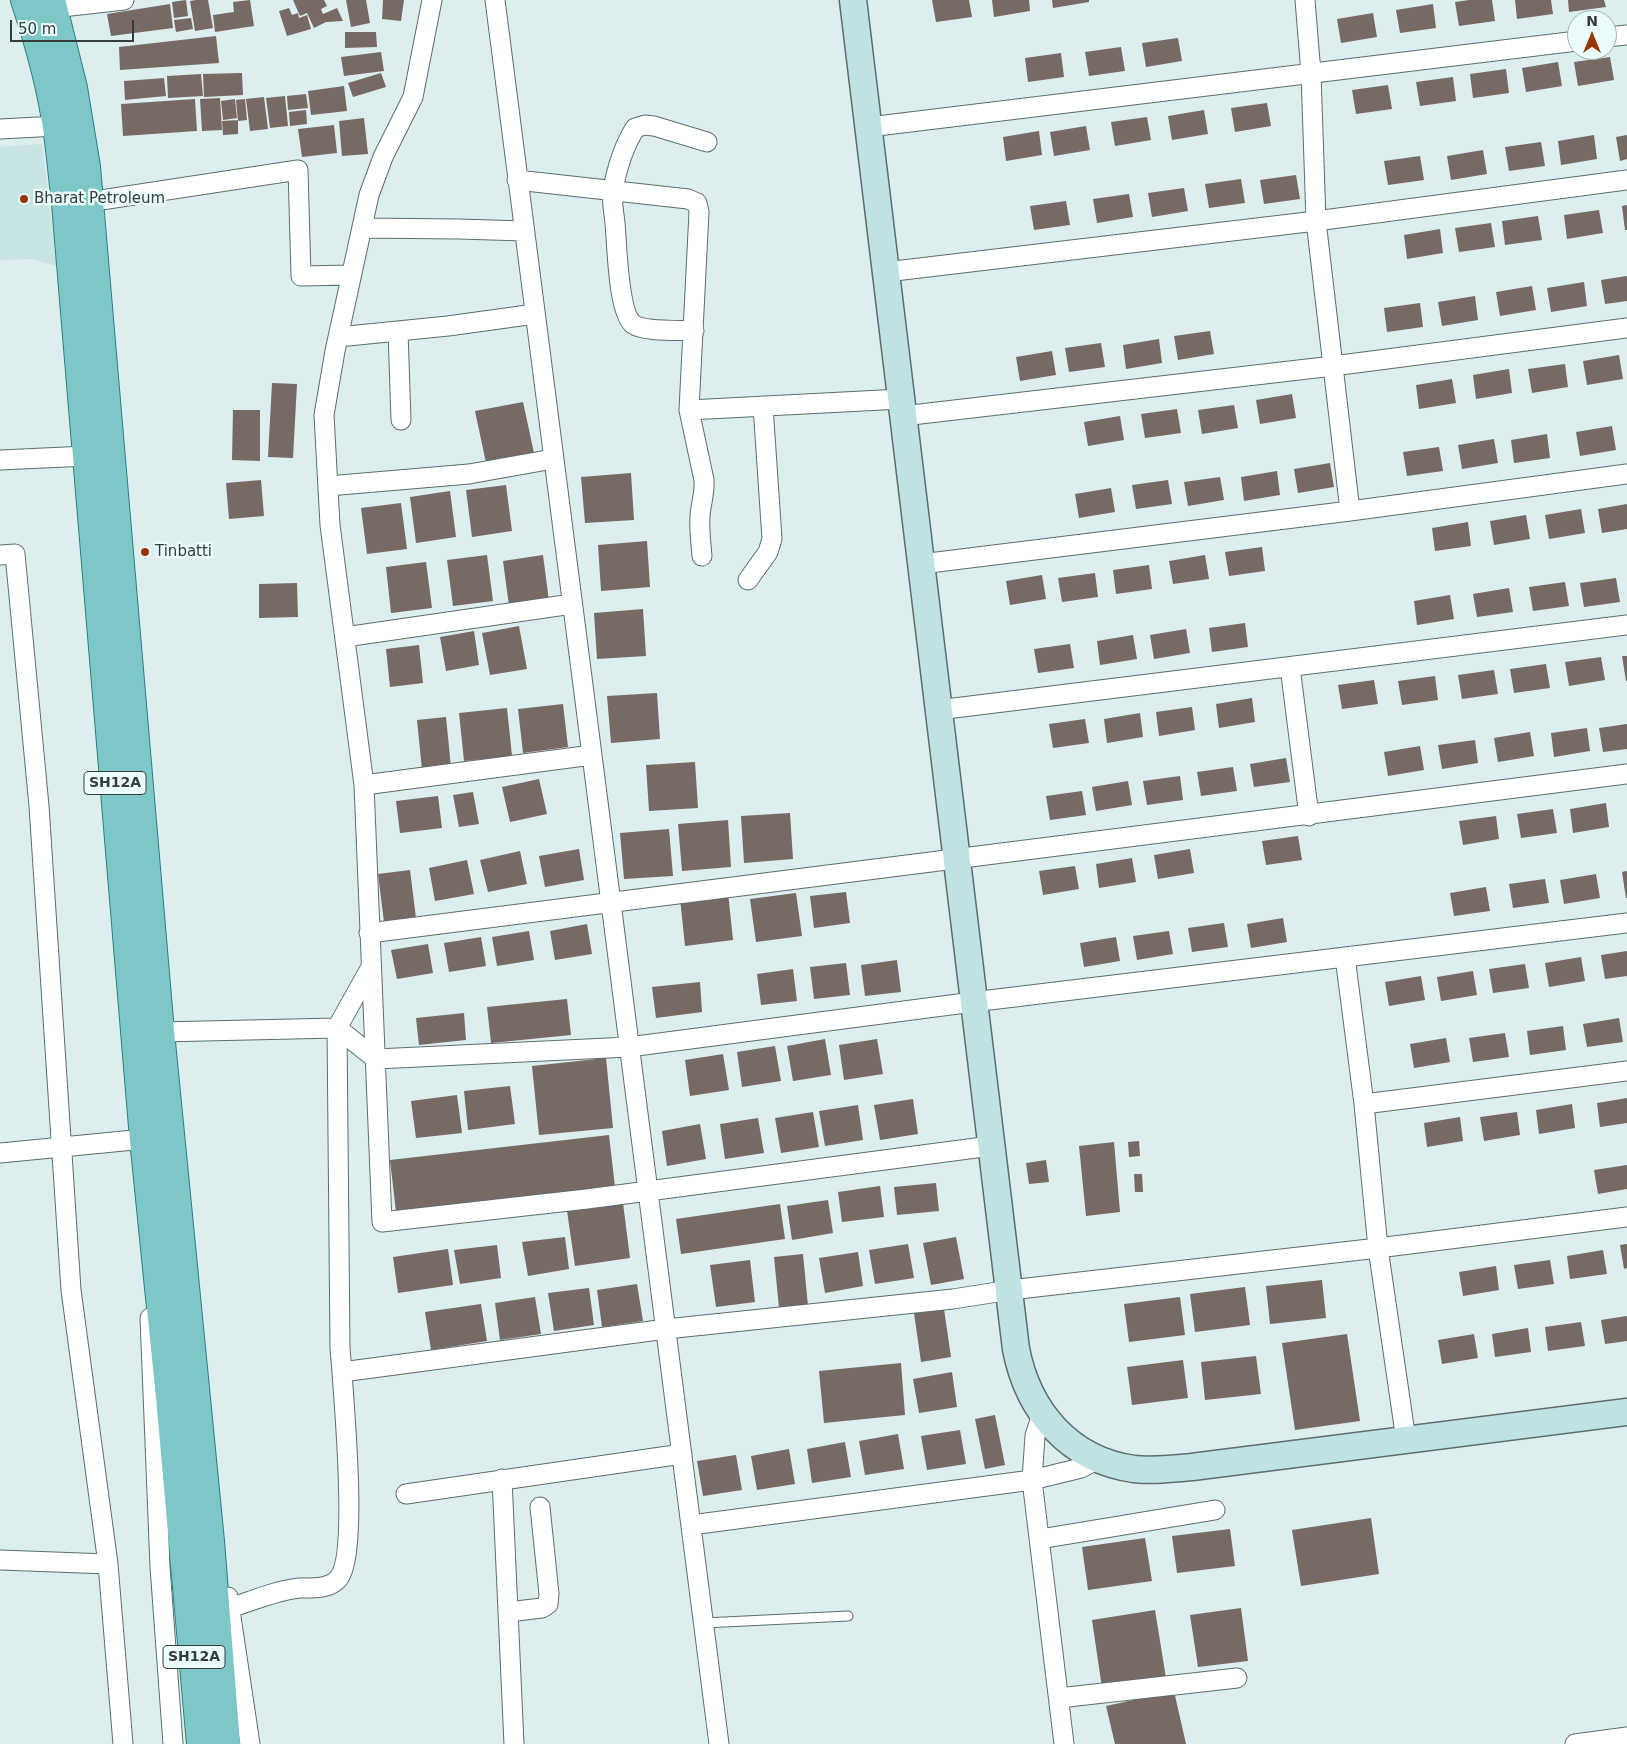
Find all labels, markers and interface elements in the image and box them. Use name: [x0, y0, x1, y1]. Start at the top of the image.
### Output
scale bar: [12, 10, 136, 42]
north arrow: [1567, 10, 1617, 60]
text: N: [1586, 13, 1598, 29]
text: 50 m: [18, 20, 56, 38]
place label: Bharat Petroleum: [34, 190, 165, 208]
marker: Bharat Petroleum: [18, 193, 30, 205]
place label: Tinbatti: [155, 543, 212, 561]
marker: Tinbatti: [139, 546, 151, 558]
road number: SH12A: [84, 771, 146, 794]
road number: SH12A: [163, 1645, 225, 1668]

